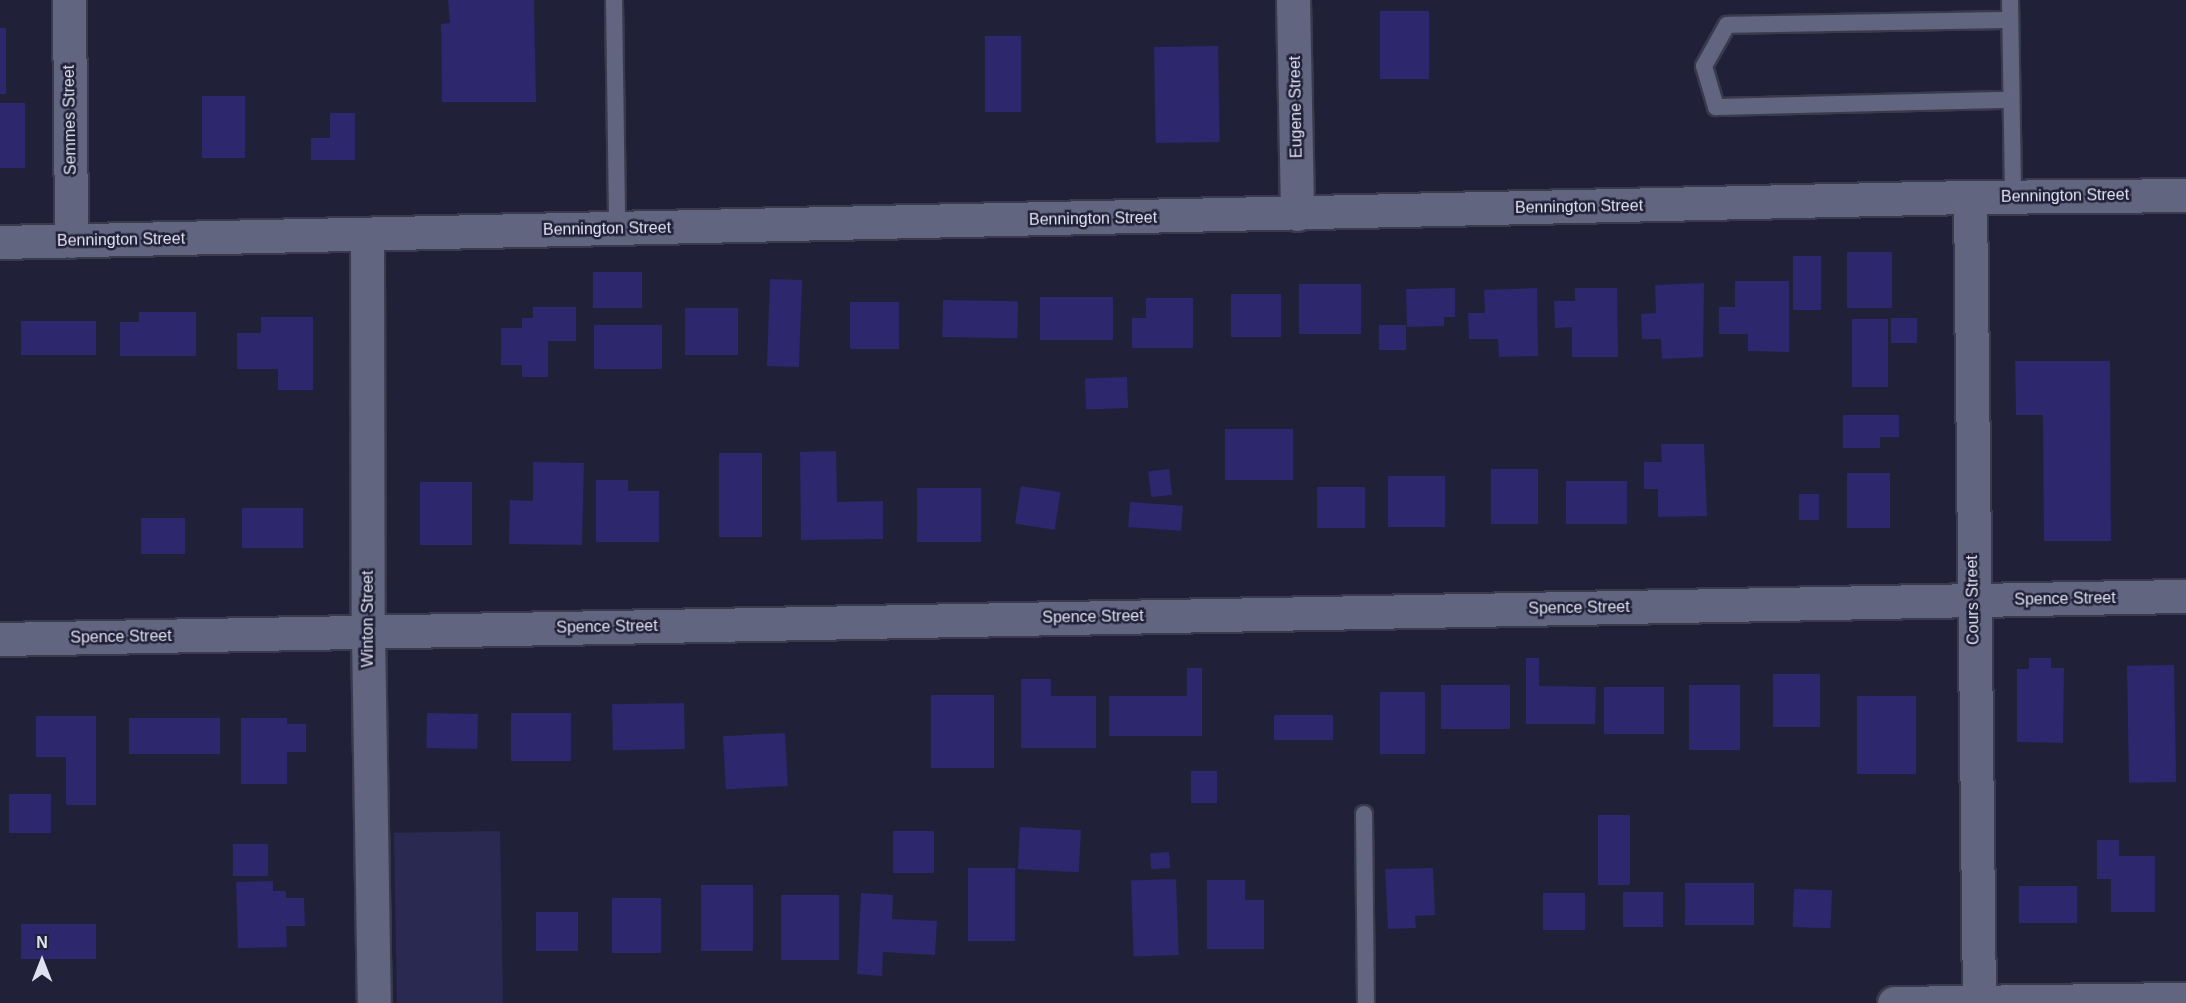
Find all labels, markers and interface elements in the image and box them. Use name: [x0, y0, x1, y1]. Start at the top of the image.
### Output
street label: Eugene Street: [1286, 56, 1306, 158]
street label: Semmes Street: [59, 65, 81, 175]
street label: Bennington Street: [2001, 185, 2129, 207]
street label: Bennington Street: [1515, 196, 1643, 218]
street label: Bennington Street: [1029, 208, 1157, 230]
street label: Bennington Street: [543, 218, 671, 240]
street label: Bennington Street: [57, 229, 185, 251]
street label: Cours Street: [1963, 555, 1983, 645]
street label: Winton Street: [358, 571, 378, 667]
street label: Spence Street: [2014, 589, 2116, 609]
street label: Spence Street: [1528, 598, 1630, 618]
street label: Spence Street: [1042, 607, 1144, 627]
street label: Spence Street: [556, 617, 658, 637]
street label: Spence Street: [70, 627, 172, 647]
north arrow: [12, 931, 72, 991]
text: N: [36, 934, 48, 951]

